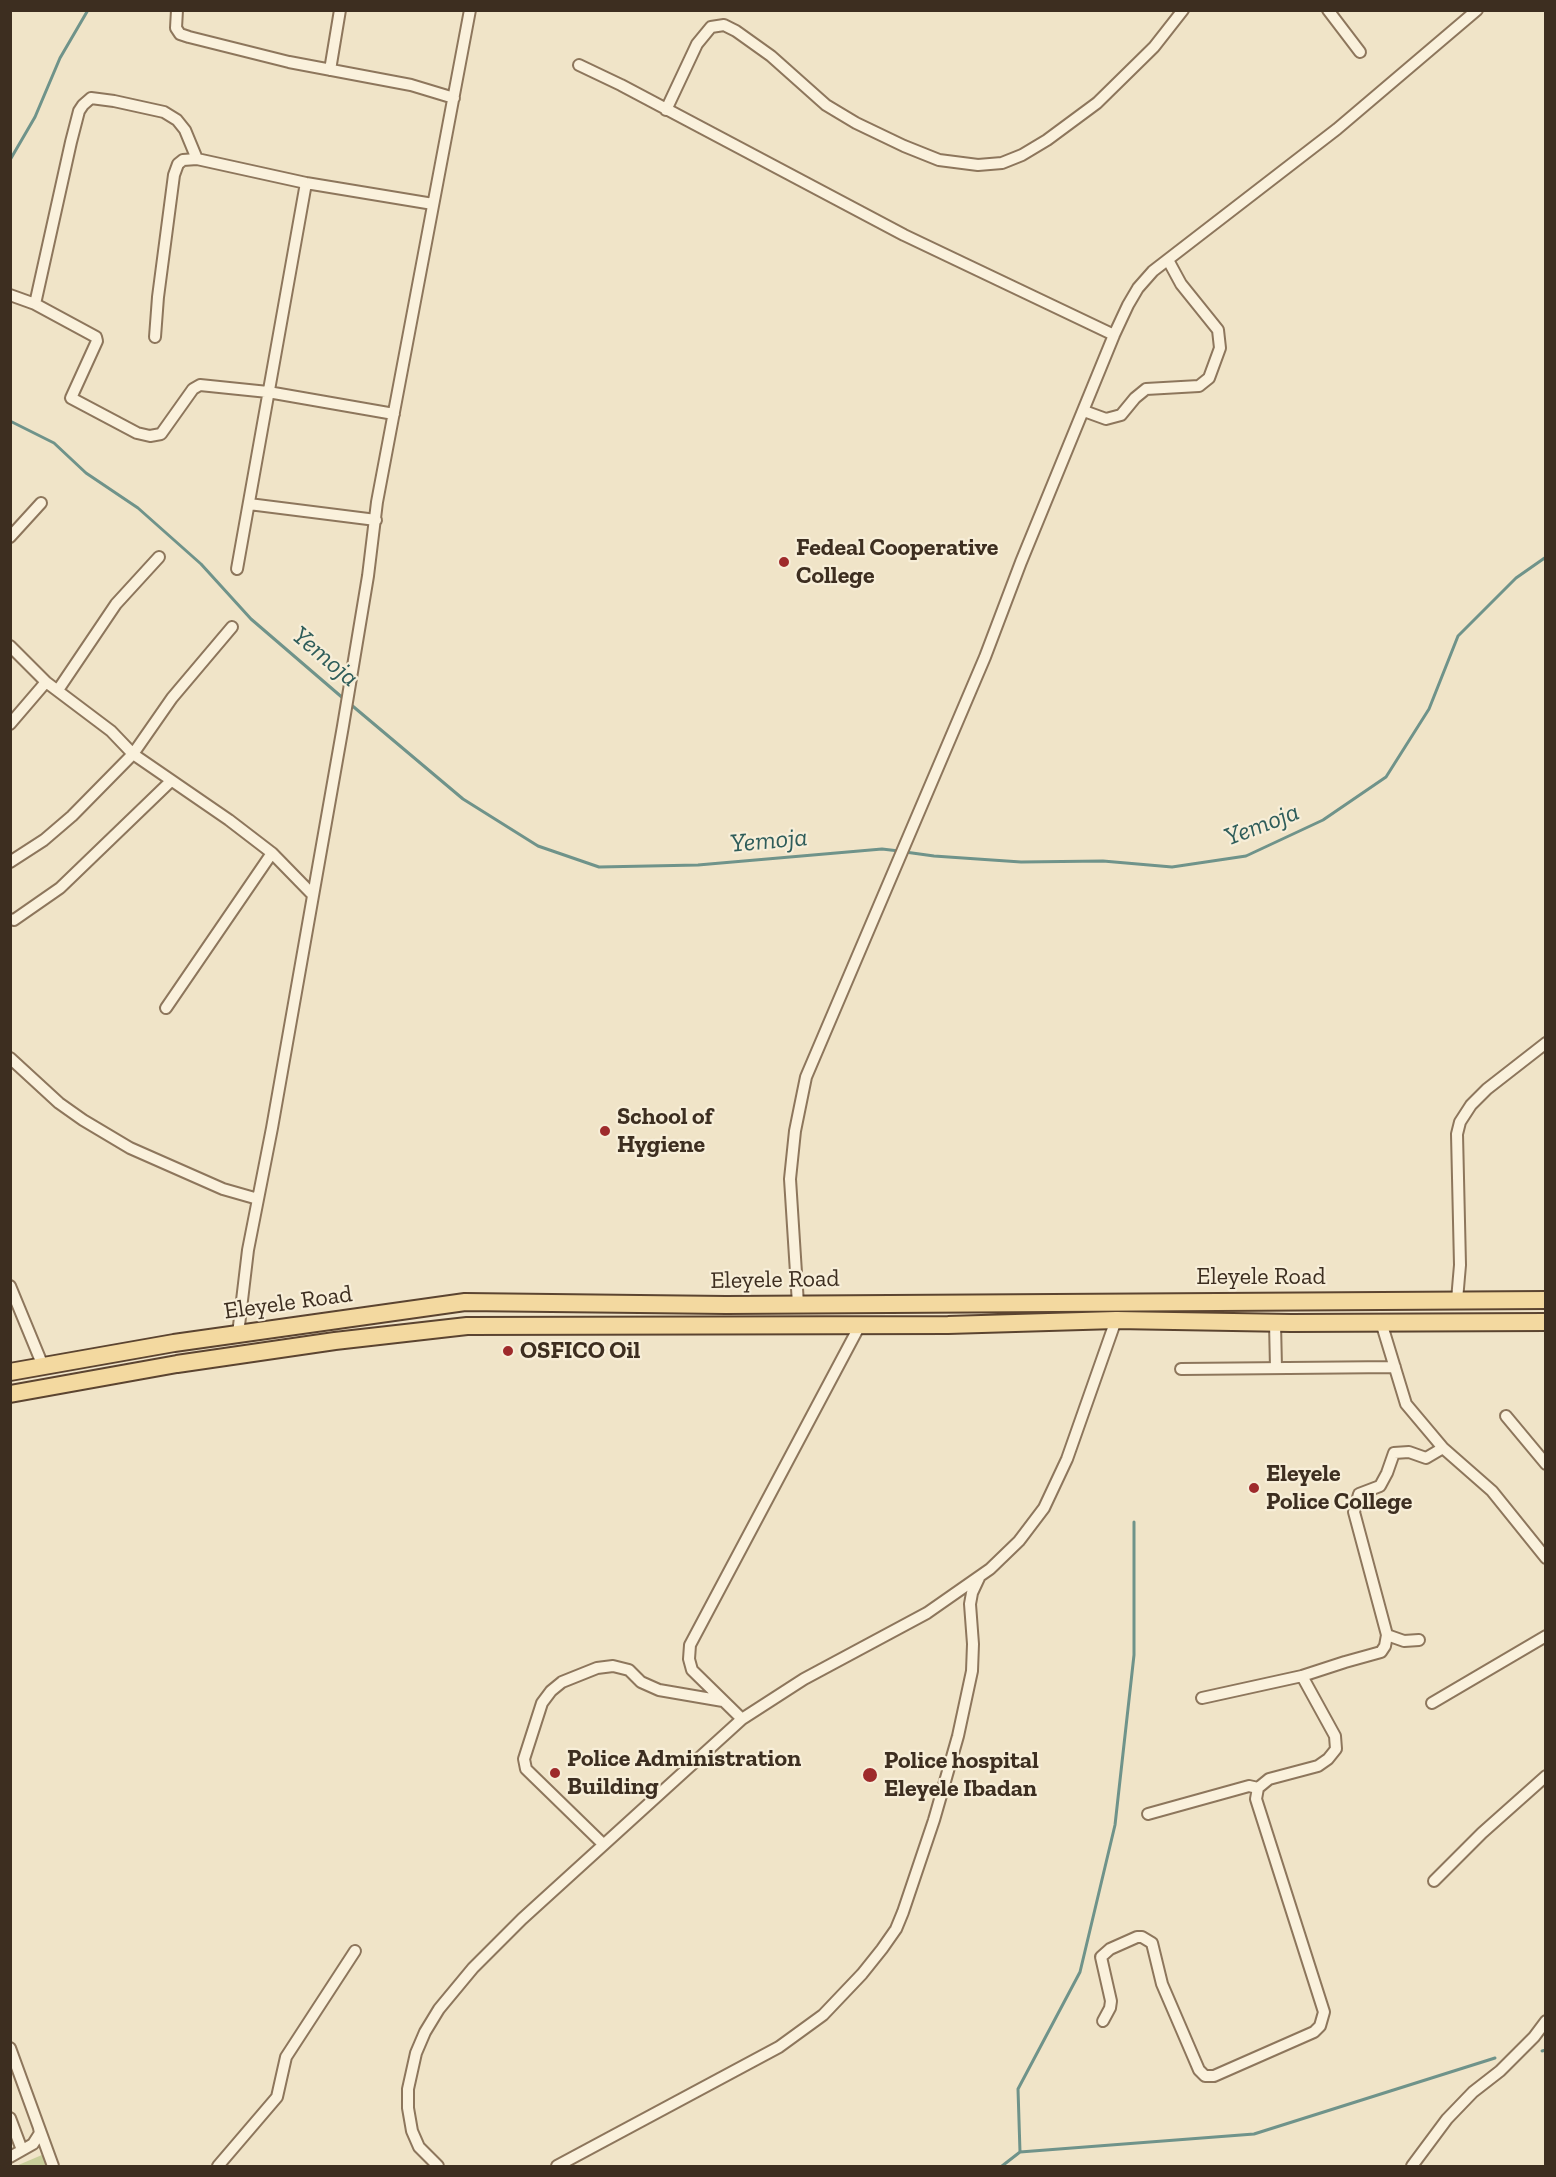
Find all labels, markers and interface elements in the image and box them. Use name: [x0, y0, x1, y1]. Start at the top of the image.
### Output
place label: Fedeal Cooperative College: [796, 534, 998, 590]
marker: Fedeal Cooperative College: [777, 555, 791, 569]
water label: Yemoja: [285, 620, 365, 694]
water label: Yemoja: [1220, 797, 1304, 853]
water label: Yemoja: [729, 822, 809, 860]
place label: School of Hygiene: [617, 1103, 713, 1159]
marker: School of Hygiene: [598, 1124, 612, 1138]
street label: Eleyele Road: [1196, 1263, 1326, 1291]
street label: Eleyele Road: [710, 1264, 840, 1296]
street label: Eleyele Road: [222, 1280, 354, 1326]
place label: OSFICO Oil: [520, 1337, 640, 1365]
marker: OSFICO Oil: [501, 1344, 515, 1358]
place label: Eleyele Police College: [1266, 1460, 1412, 1516]
marker: Eleyele Police College: [1247, 1481, 1261, 1495]
place label: Police Administration Building: [567, 1745, 801, 1801]
place label: Police hospital Eleyele Ibadan: [884, 1747, 1039, 1803]
marker: Police Administration Building: [548, 1766, 562, 1780]
marker: Police hospital Eleyele Ibadan: [861, 1766, 879, 1784]

